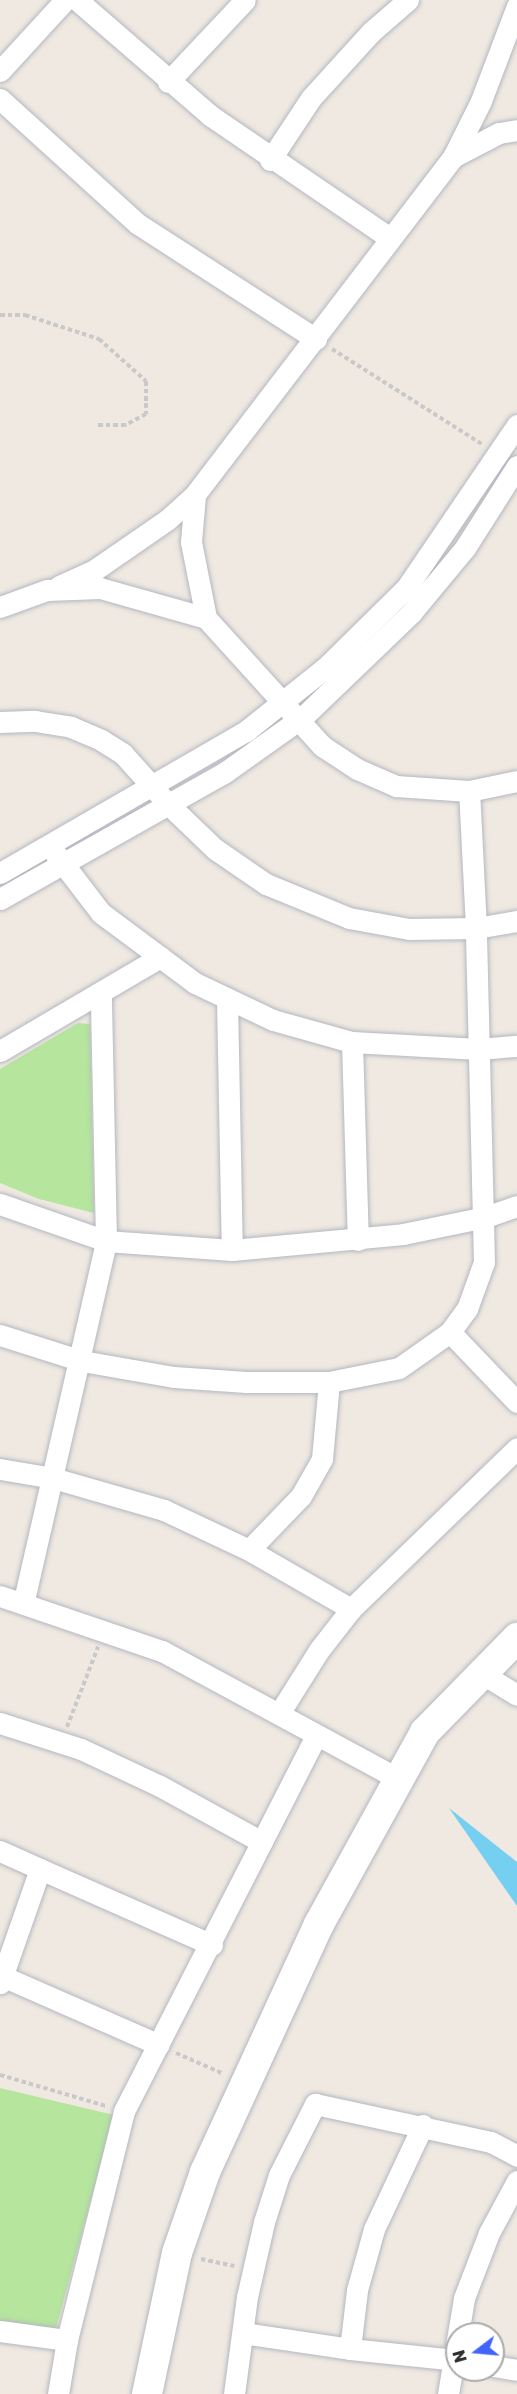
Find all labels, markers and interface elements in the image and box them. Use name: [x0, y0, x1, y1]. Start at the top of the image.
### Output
north arrow: [445, 2322, 505, 2382]
text: N: [448, 2348, 471, 2365]

